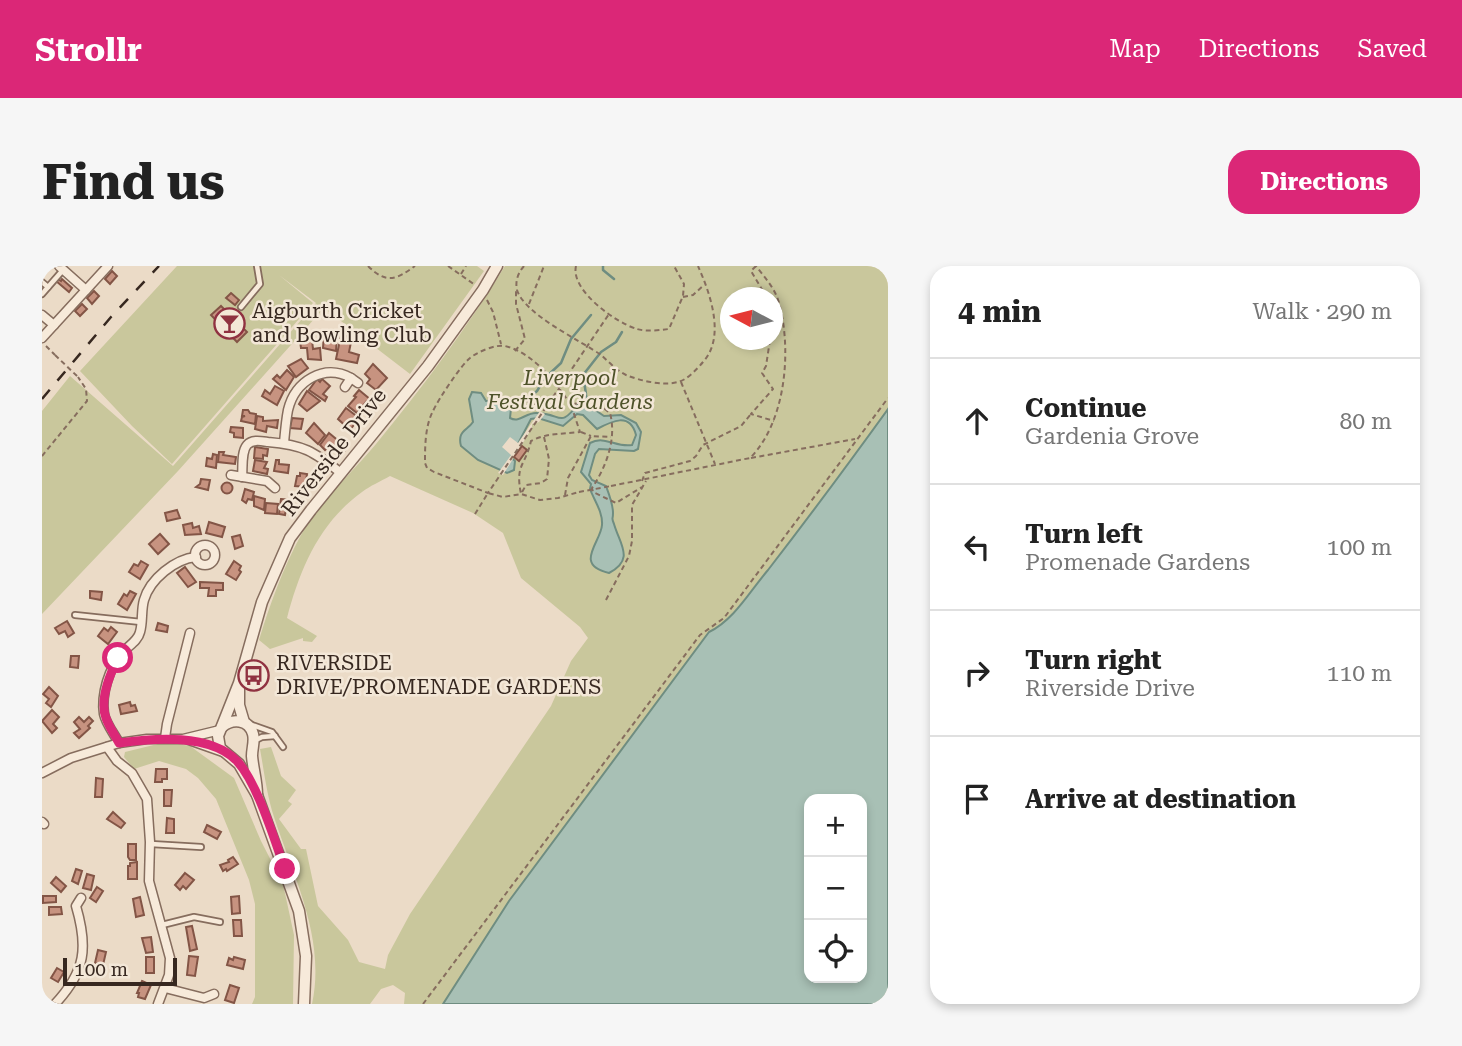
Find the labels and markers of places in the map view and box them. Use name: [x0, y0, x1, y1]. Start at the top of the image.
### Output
place label: Aigburth Cricket and Bowling Club: [252, 299, 432, 347]
bar icon: Aigburth Cricket and Bowling Club: [212, 306, 246, 340]
place label: RIVERSIDE DRIVE/PROMENADE GARDENS: [276, 651, 601, 699]
bus stop icon: RIVERSIDE DRIVE/PROMENADE GARDENS: [236, 658, 270, 692]

